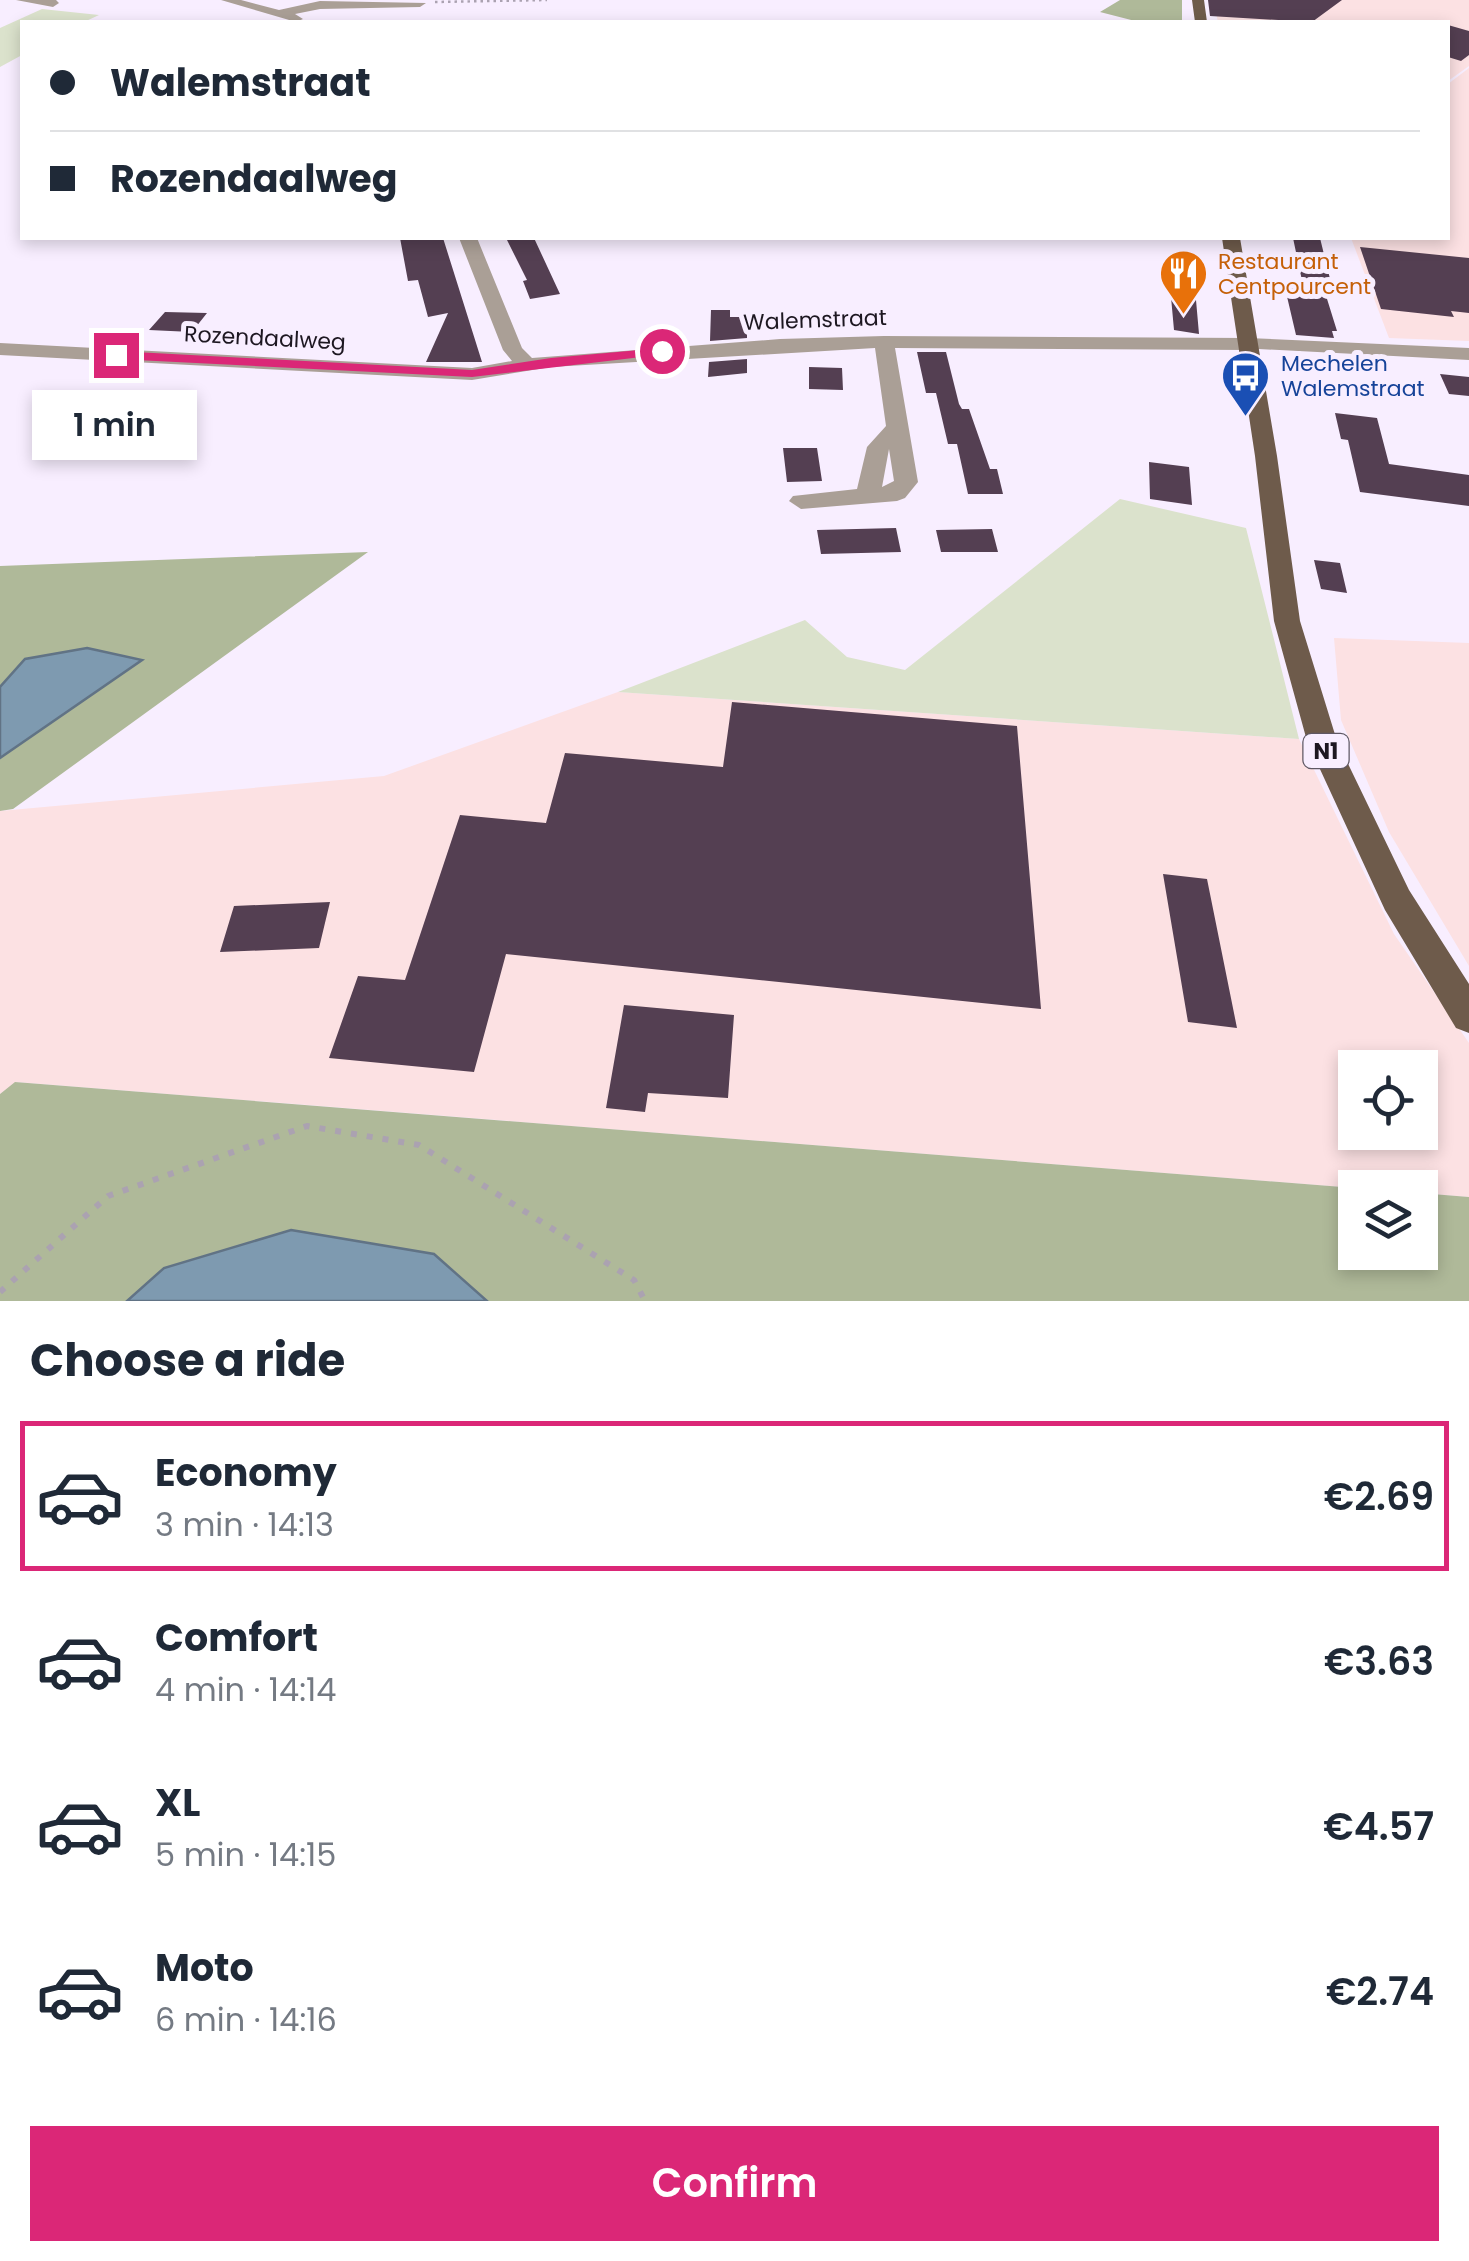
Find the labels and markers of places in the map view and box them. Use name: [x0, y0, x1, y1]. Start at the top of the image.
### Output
place label: Restaurant Centpourcent: [1218, 246, 1371, 302]
restaurant icon: Restaurant Centpourcent: [1157, 248, 1209, 316]
place label: Mechelen Walemstraat: [1281, 348, 1425, 404]
bus stop icon: Mechelen Walemstraat: [1220, 350, 1272, 418]

